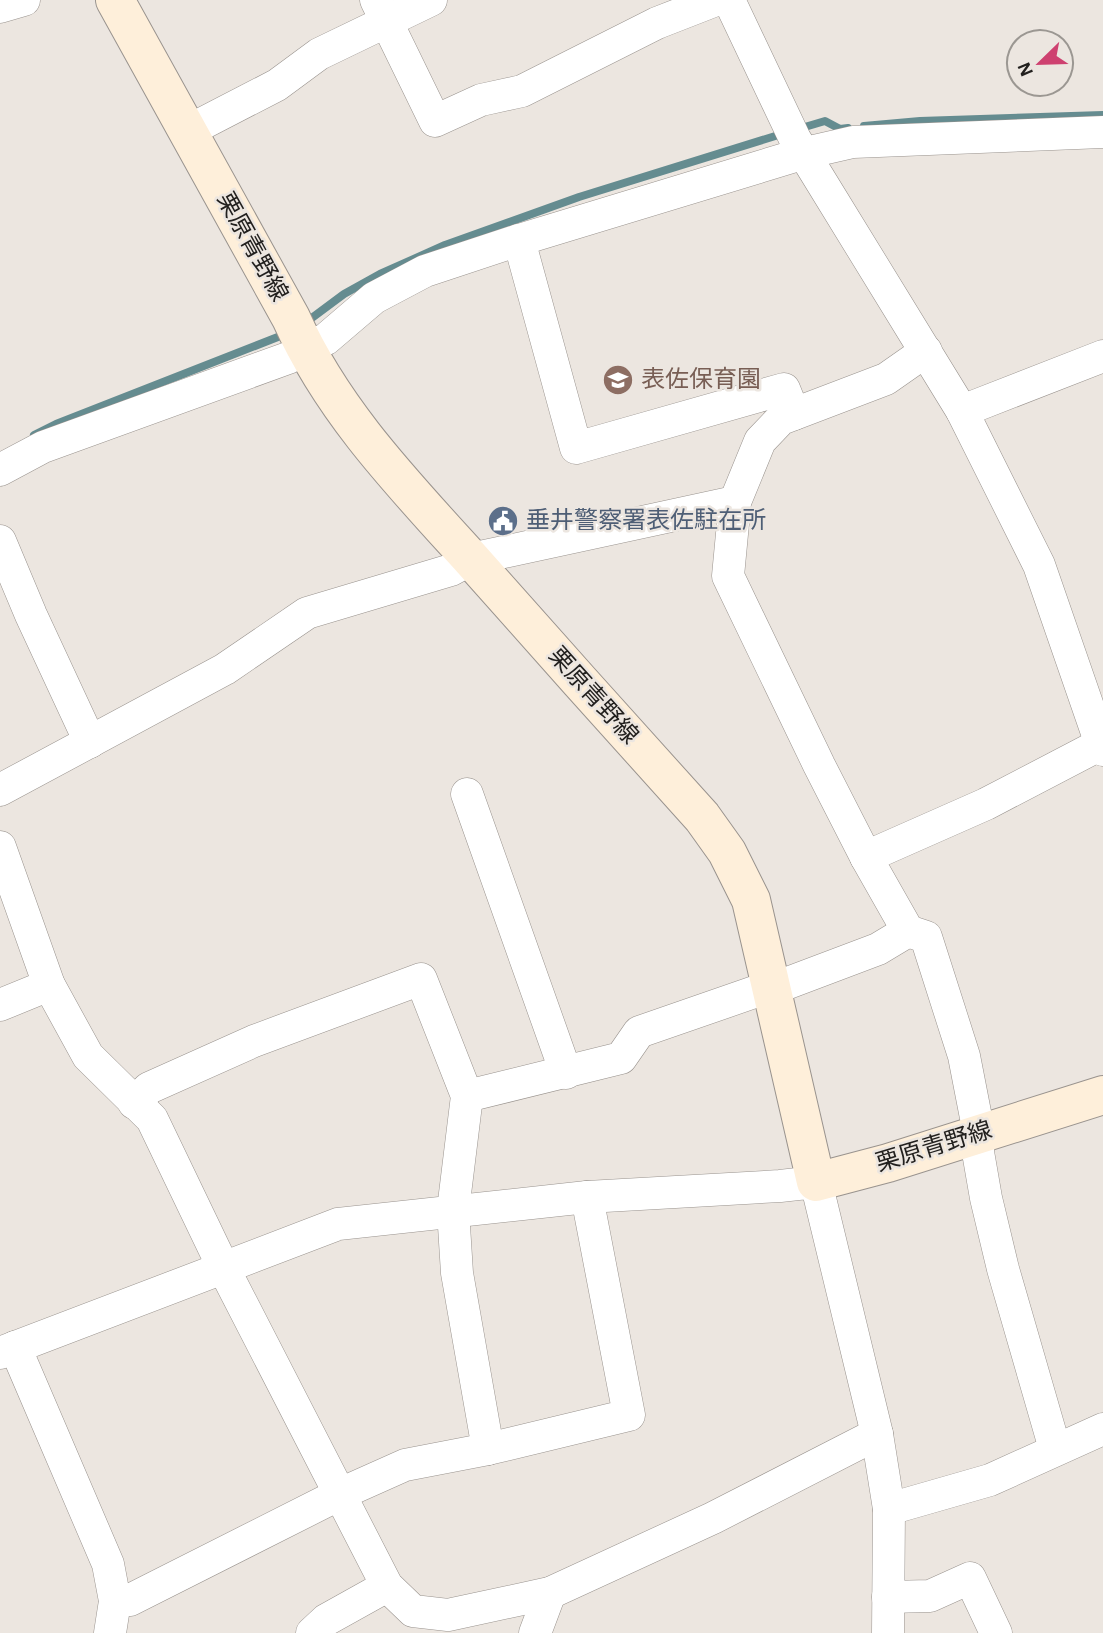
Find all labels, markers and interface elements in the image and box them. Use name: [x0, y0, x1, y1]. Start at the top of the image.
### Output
north arrow: [1005, 28, 1075, 98]
text: N: [1014, 59, 1037, 79]
street label: 栗原青野線: [212, 188, 293, 305]
school or university icon: 表佐保育園: [601, 363, 635, 397]
place label: 表佐保育園: [641, 366, 761, 392]
public building icon: 垂井警察署表佐駐在所: [486, 504, 520, 538]
place label: 垂井警察署表佐駐在所: [526, 507, 766, 533]
street label: 栗原青野線: [544, 642, 644, 749]
street label: 栗原青野線: [873, 1116, 995, 1176]

